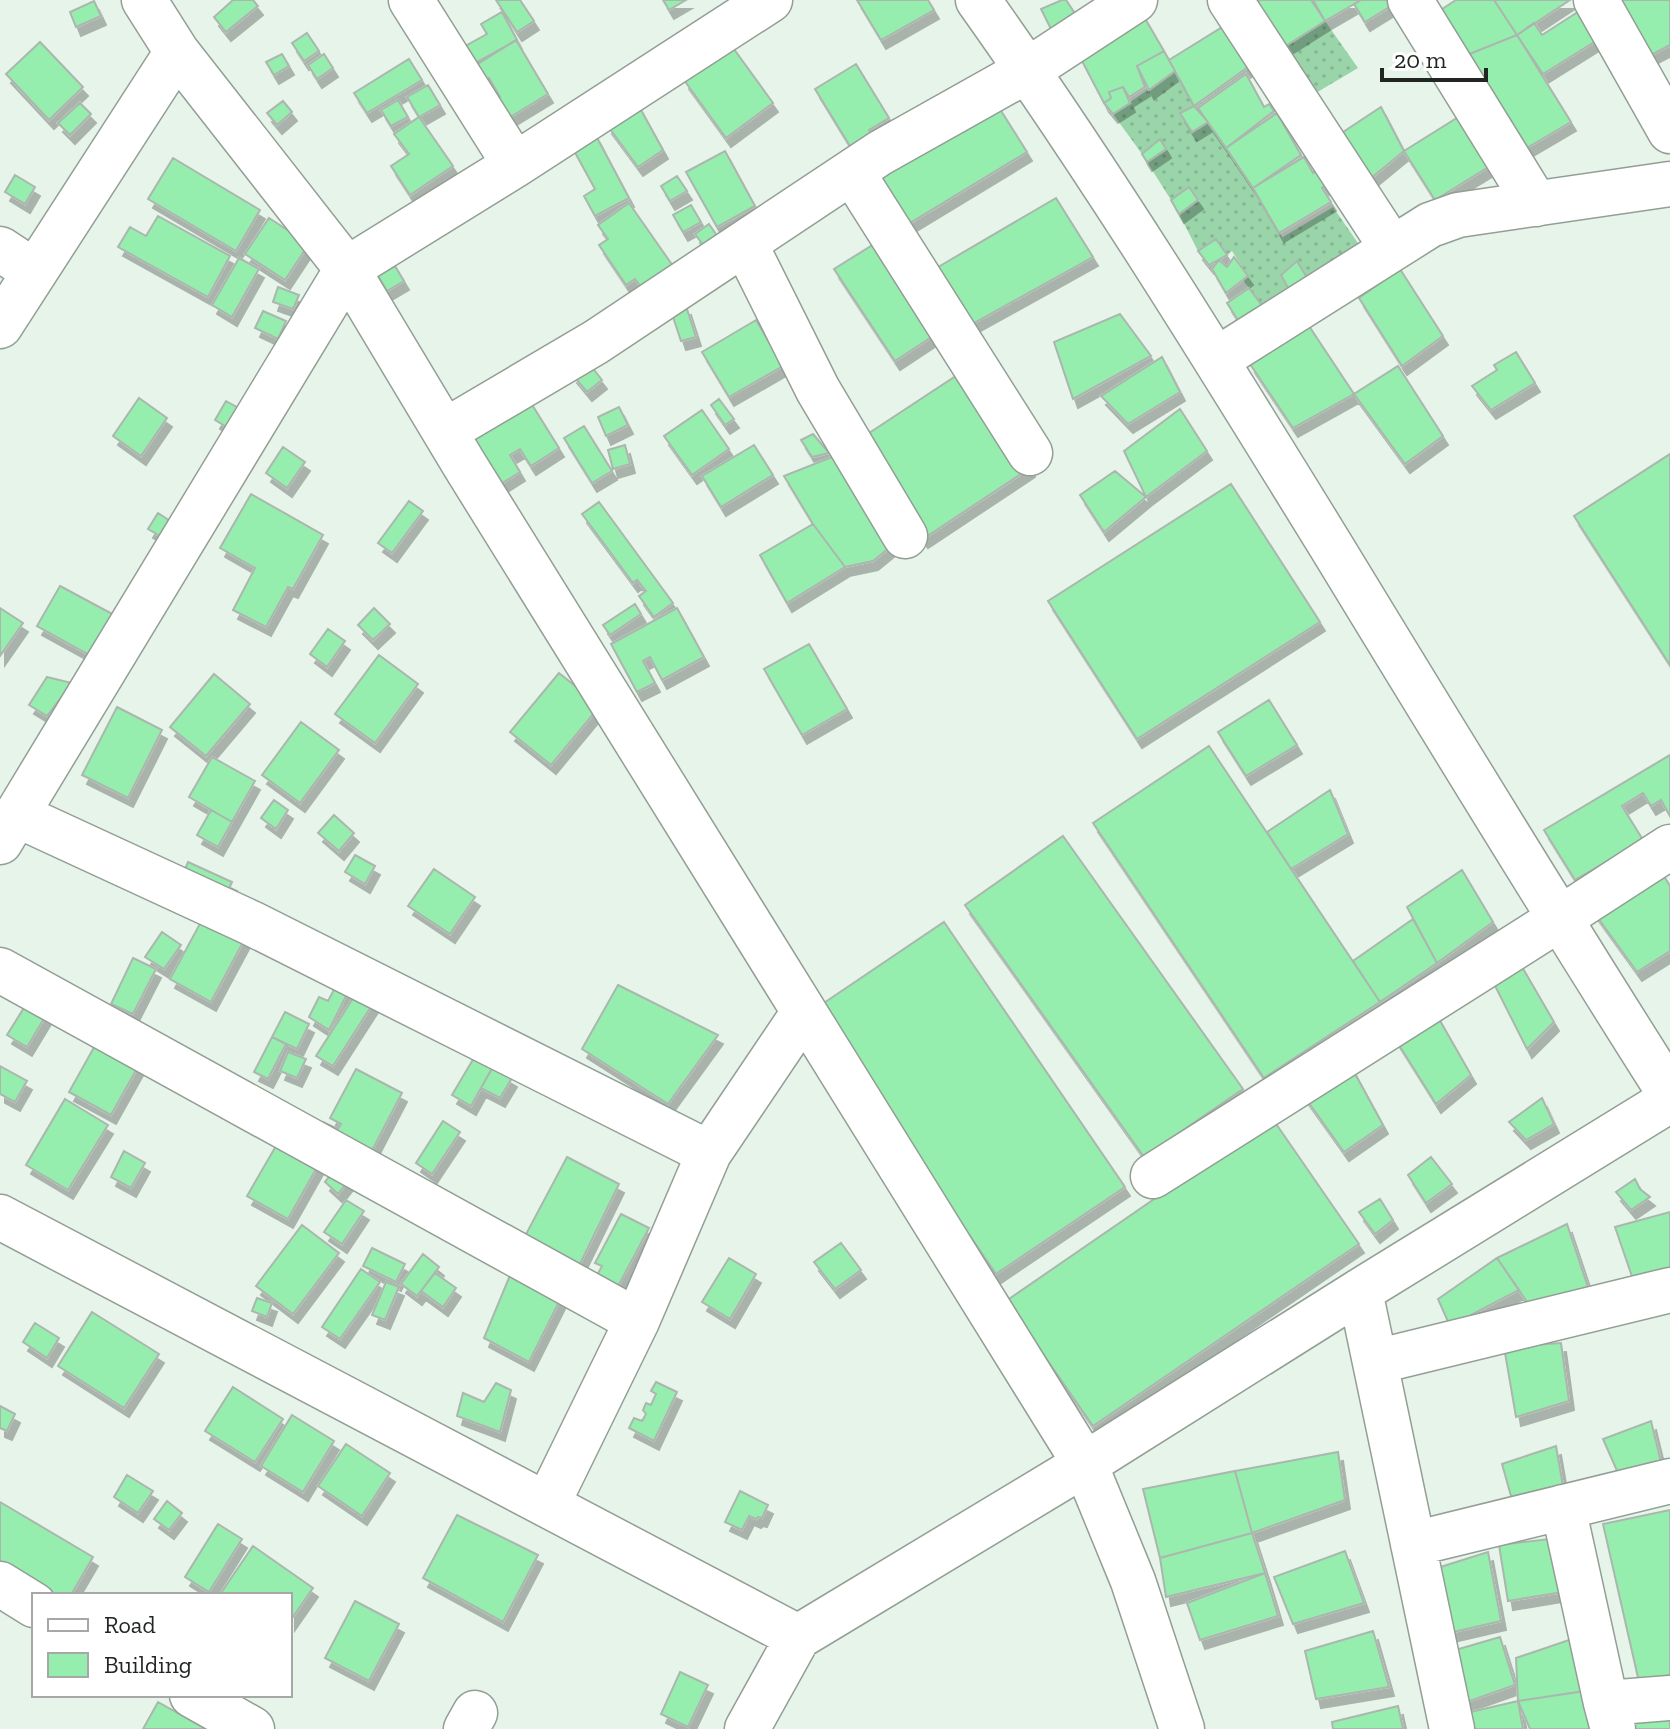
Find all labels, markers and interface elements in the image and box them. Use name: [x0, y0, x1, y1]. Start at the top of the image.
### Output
scale bar: [1382, 32, 1486, 82]
text: 20 m: [1394, 45, 1447, 74]
legend: [32, 1593, 292, 1697]
text: Road: [104, 1610, 156, 1639]
text: Building: [104, 1650, 192, 1679]

